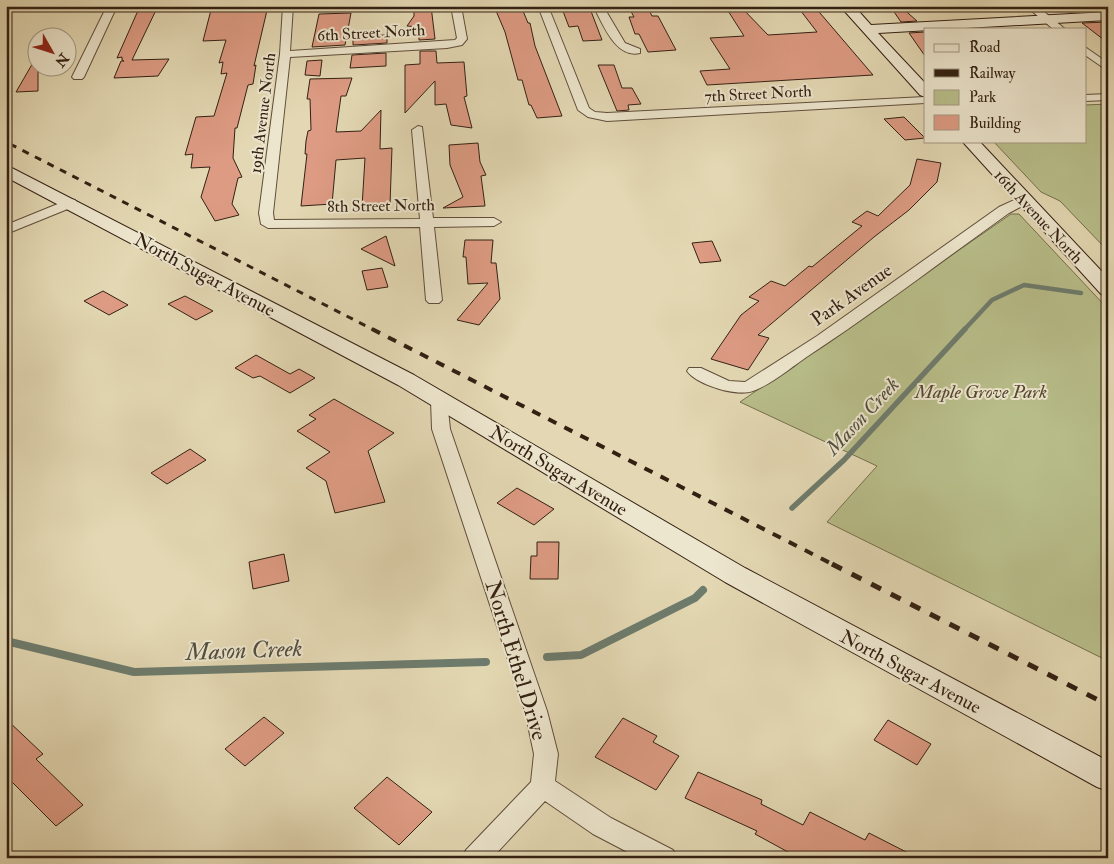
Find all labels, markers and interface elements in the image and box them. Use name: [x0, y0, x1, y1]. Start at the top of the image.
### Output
street label: 6th Street North: [317, 20, 426, 46]
north arrow: [28, 28, 78, 78]
legend: [924, 28, 1086, 142]
text: Road: [969, 38, 1001, 57]
text: N: [51, 49, 73, 70]
street label: 19th Avenue North: [246, 51, 280, 175]
text: Railway: [969, 64, 1016, 83]
street label: 7th Street North: [704, 81, 813, 107]
text: Park: [969, 88, 996, 107]
text: Building: [969, 114, 1021, 133]
street label: 16th Avenue North: [990, 165, 1087, 268]
street label: 8th Street North: [327, 195, 436, 217]
street label: North Sugar Avenue: [130, 228, 279, 322]
street label: Park Avenue: [806, 258, 897, 331]
water label: Mason Creek: [819, 372, 905, 461]
park label: Maple Grove Park: [914, 380, 1047, 404]
street label: North Sugar Avenue: [485, 420, 632, 521]
street label: North Ethel Drive: [478, 577, 554, 744]
street label: North Sugar Avenue: [836, 625, 985, 719]
water label: Mason Creek: [183, 633, 303, 668]

